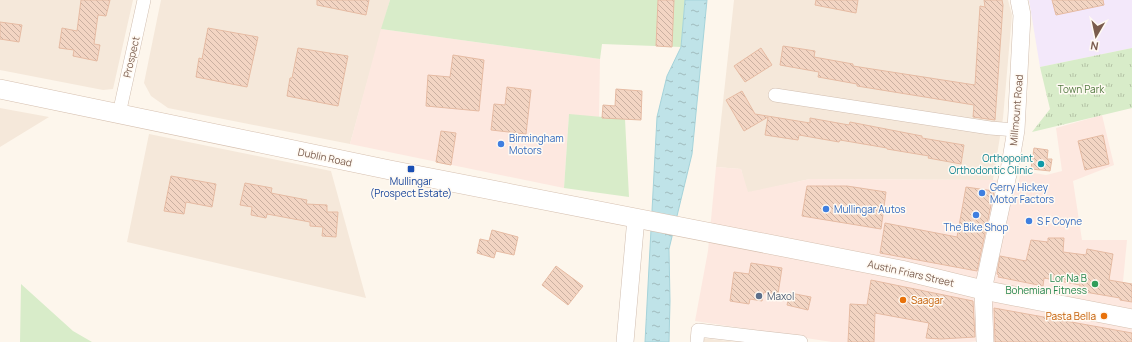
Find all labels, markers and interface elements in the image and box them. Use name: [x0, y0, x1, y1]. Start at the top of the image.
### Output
north arrow: [1076, 16, 1116, 56]
street label: Prospect: [119, 35, 143, 79]
text: N: [1089, 38, 1099, 54]
street label: Millmount Road: [1006, 74, 1026, 146]
park label: Town Park: [1058, 82, 1105, 96]
place label: Birmingham Motors: [509, 131, 564, 157]
marker: Birmingham Motors: [496, 139, 506, 149]
street label: Dublin Road: [297, 144, 353, 170]
place label: Orthopoint Orthodontic Clinic: [949, 151, 1033, 177]
marker: Orthopoint Orthodontic Clinic: [1036, 159, 1046, 169]
marker: Mullingar (Prospect Estate): [406, 164, 416, 174]
place label: Mullingar (Prospect Estate): [370, 174, 452, 200]
place label: Gerry Hickey Motor Factors: [990, 180, 1054, 206]
marker: Gerry Hickey Motor Factors: [977, 188, 987, 198]
place label: Mullingar Autos: [834, 202, 906, 216]
marker: Mullingar Autos: [821, 204, 831, 214]
marker: The Bike Shop: [971, 210, 981, 220]
place label: S F Coyne: [1037, 214, 1082, 228]
marker: S F Coyne: [1024, 216, 1034, 226]
place label: The Bike Shop: [944, 220, 1009, 234]
street label: Austin Friars Street: [866, 256, 956, 290]
place label: Lor Na B Bohemian Fitness: [1005, 271, 1087, 297]
marker: Lor Na B Bohemian Fitness: [1090, 279, 1100, 289]
place label: Maxol: [767, 289, 794, 303]
marker: Maxol: [754, 291, 764, 301]
place label: Saagar: [911, 293, 944, 307]
marker: Saagar: [898, 295, 908, 305]
place label: Pasta Bella: [1046, 309, 1096, 323]
marker: Pasta Bella: [1099, 311, 1109, 321]

